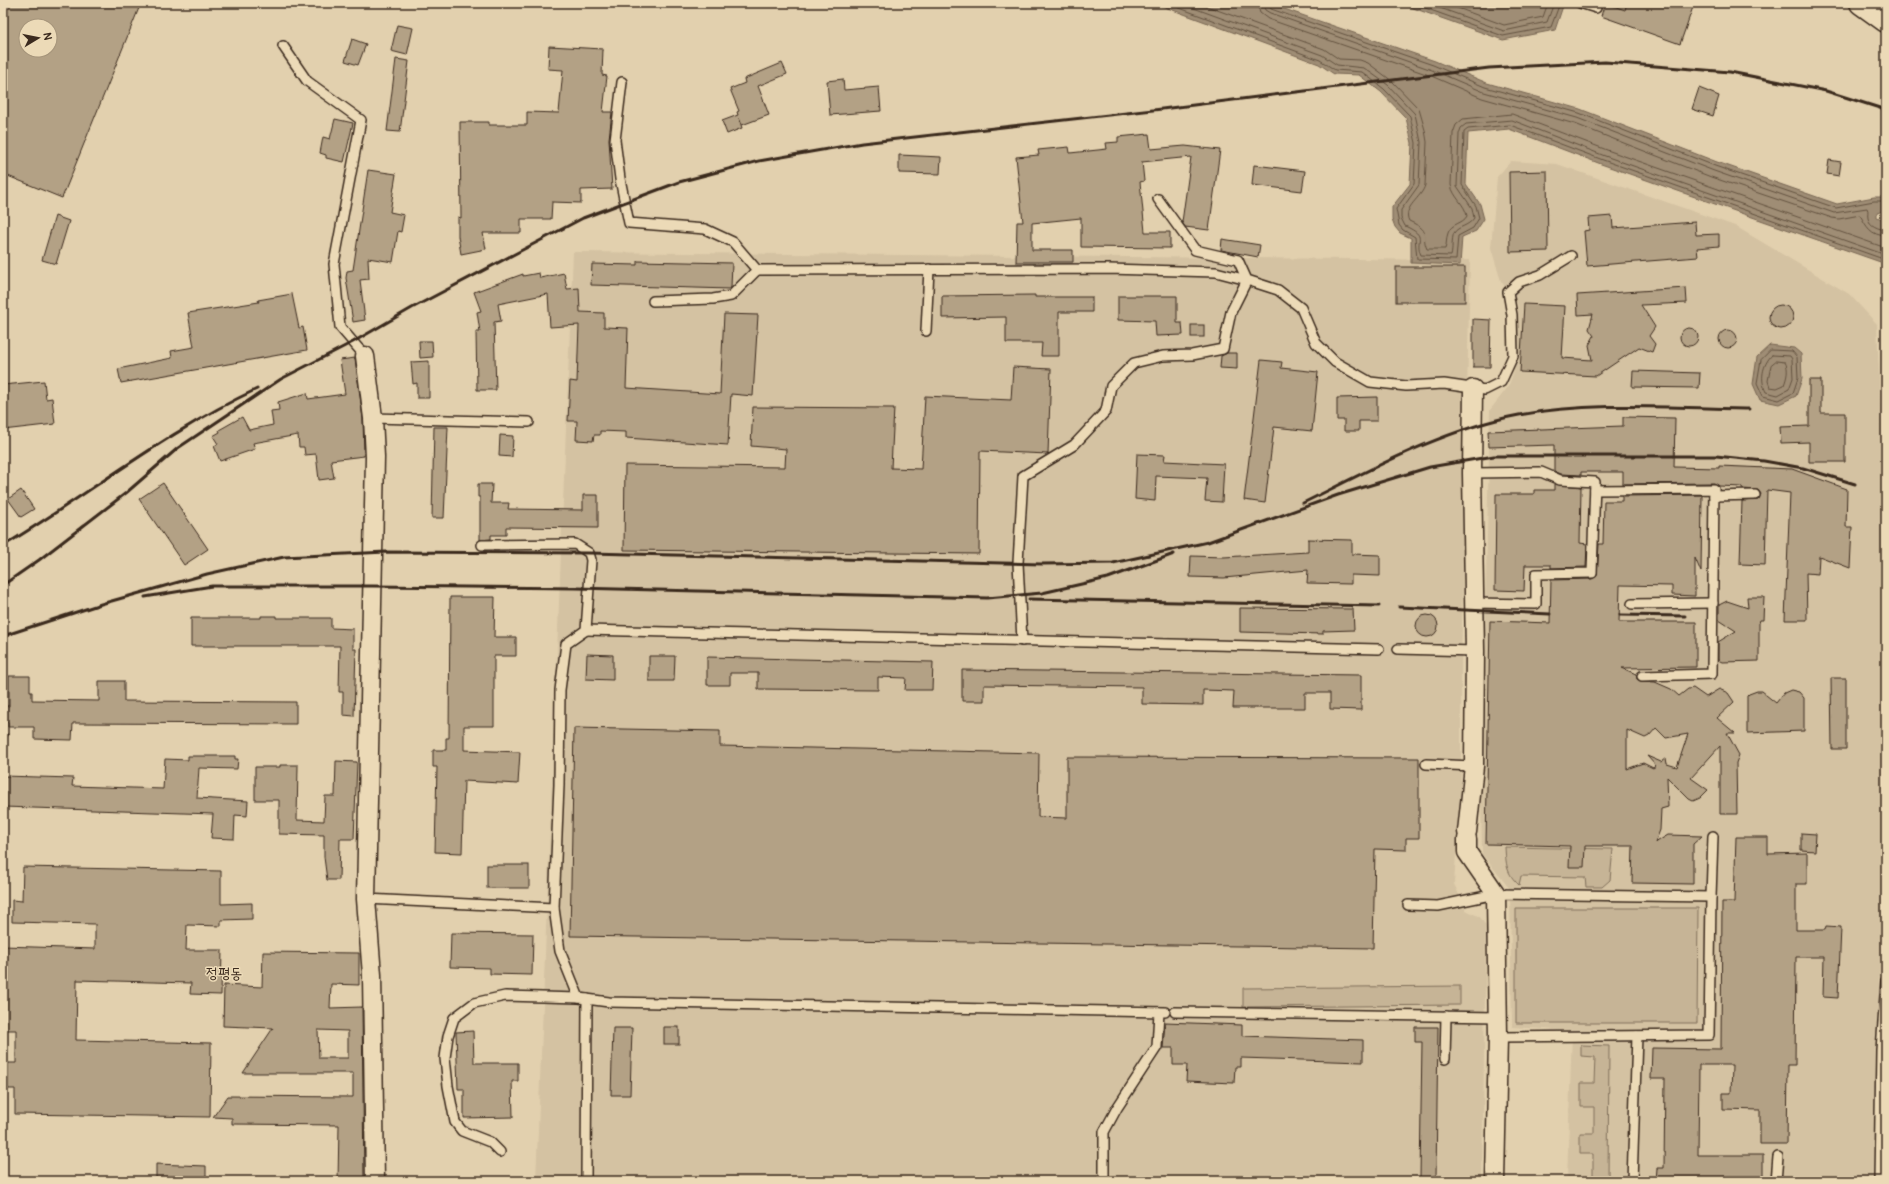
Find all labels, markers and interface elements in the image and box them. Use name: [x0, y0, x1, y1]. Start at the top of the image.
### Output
north arrow: [18, 18, 58, 58]
text: N: [40, 32, 55, 42]
district label: 정평동: [206, 964, 242, 983]

